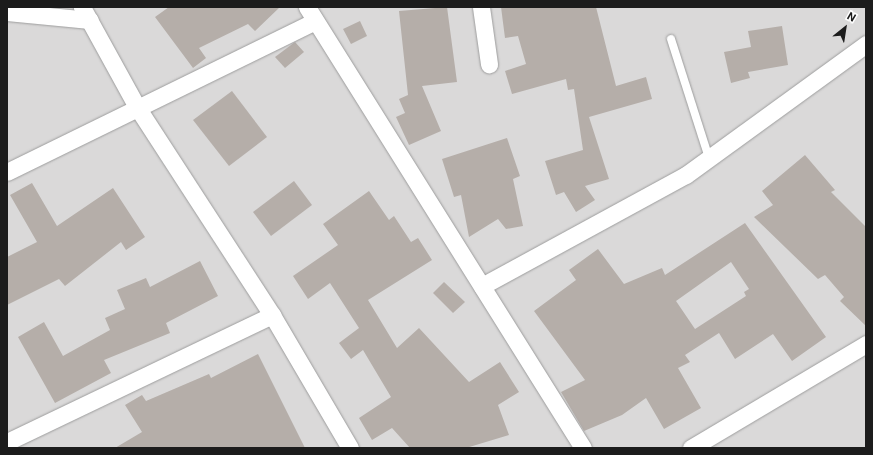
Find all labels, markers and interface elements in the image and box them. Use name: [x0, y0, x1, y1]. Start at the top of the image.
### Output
north arrow: [825, 8, 865, 48]
text: N: [845, 10, 858, 25]

